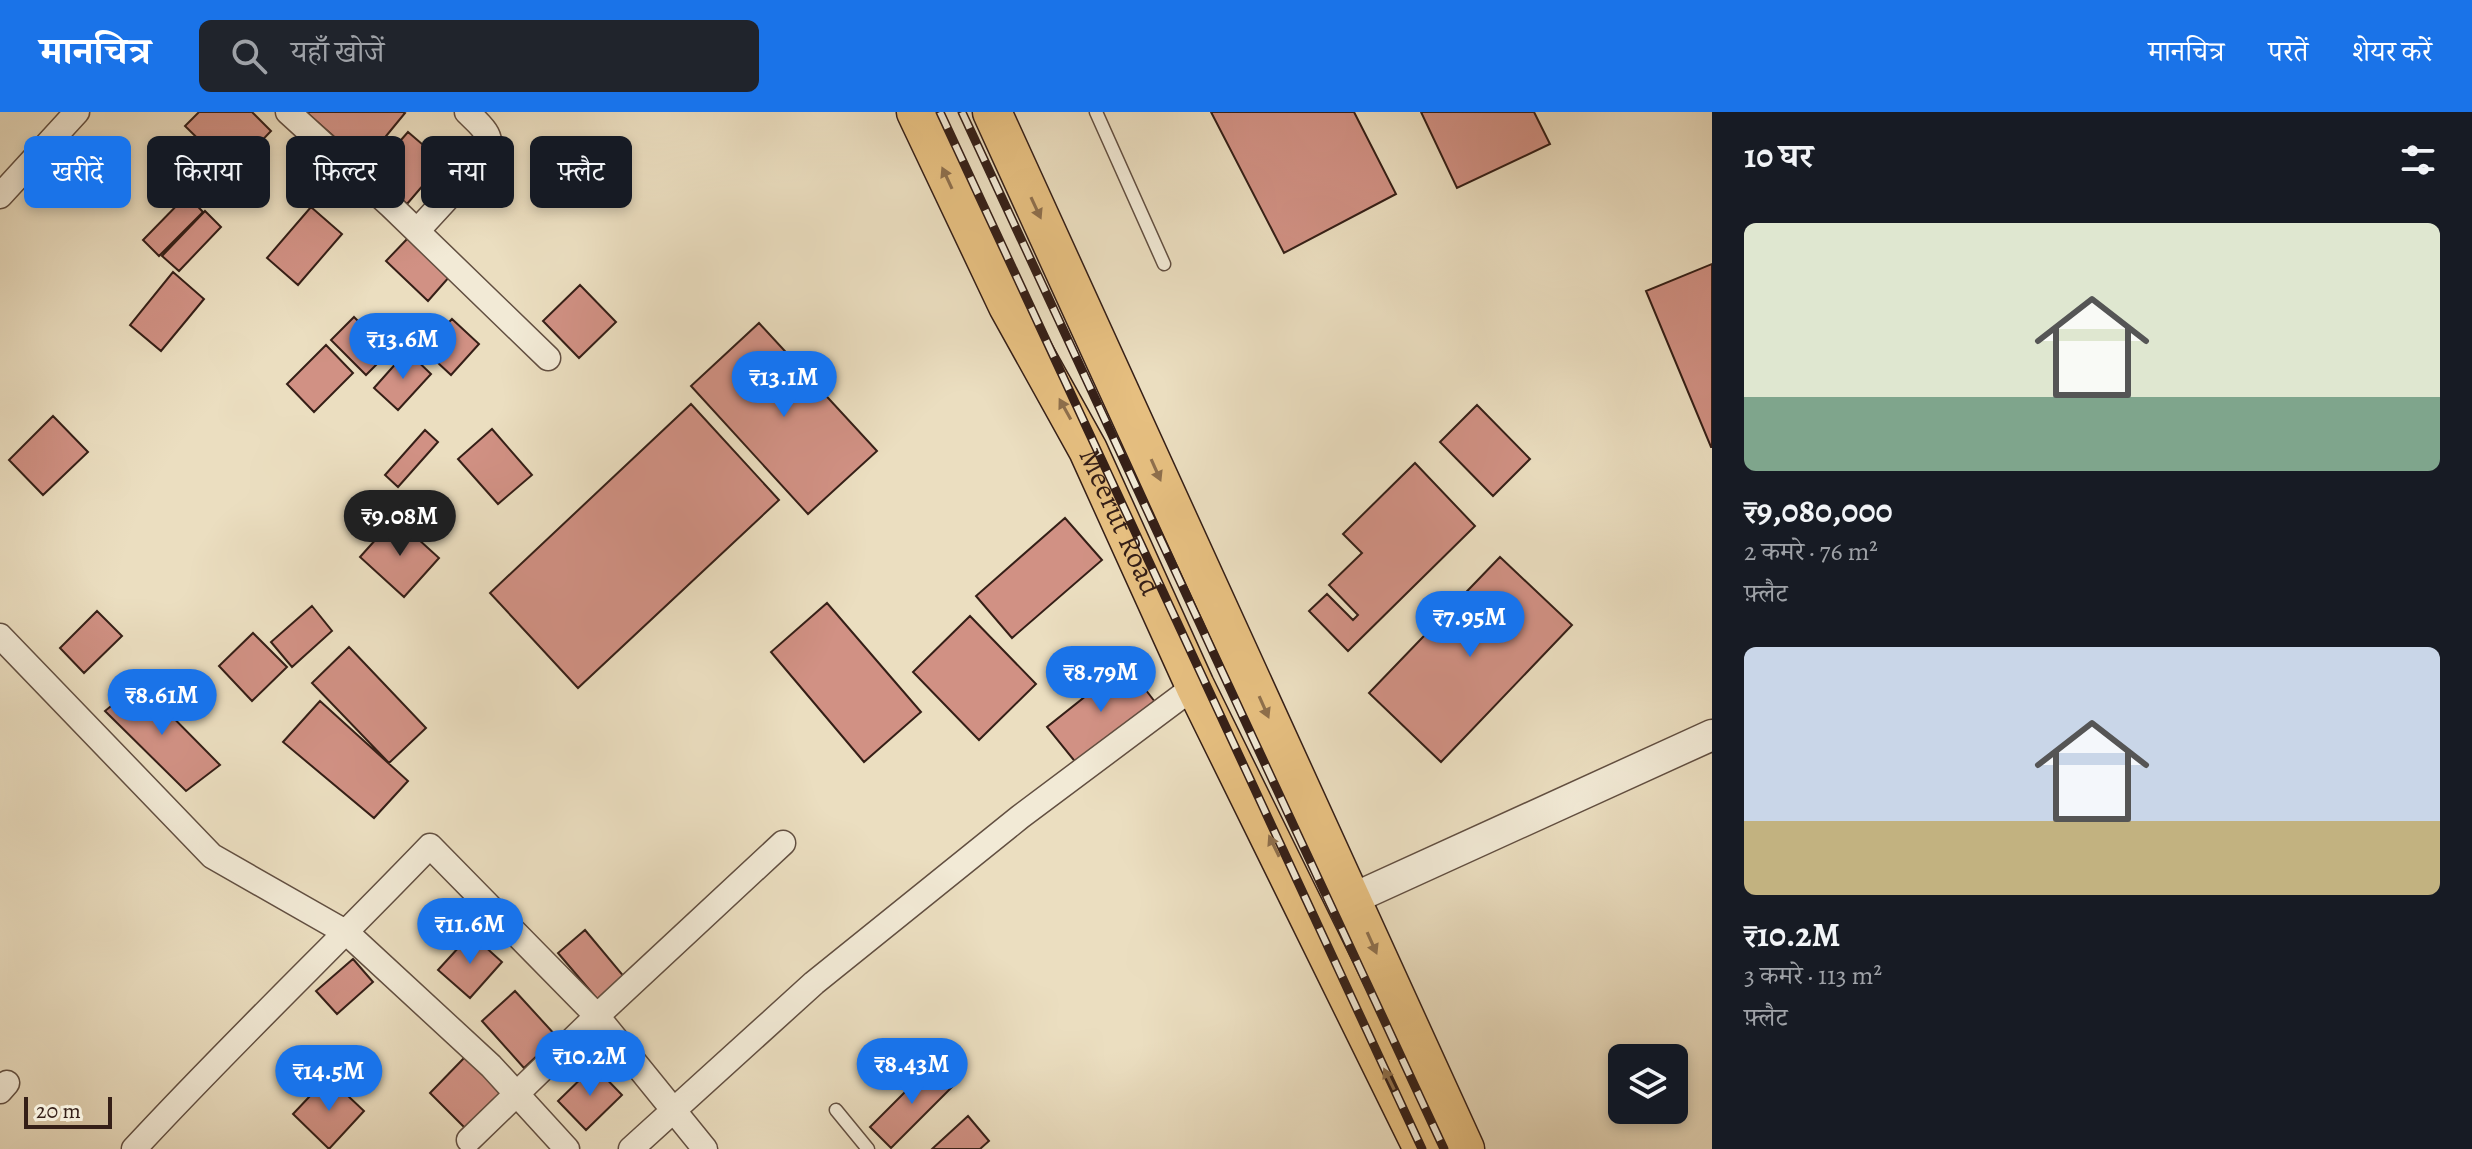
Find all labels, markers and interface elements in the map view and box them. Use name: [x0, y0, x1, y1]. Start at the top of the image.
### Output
search box: [199, 20, 759, 92]
text: मानचित्र: [40, 25, 151, 77]
text: यहाँ खोजें: [291, 32, 384, 72]
text: मानचित्र: [2148, 33, 2224, 71]
text: परतें: [2268, 33, 2308, 71]
text: शेयर करें: [2352, 33, 2432, 71]
icon: search: [227, 34, 271, 78]
text: 10 घर: [1744, 132, 1813, 179]
chip: खरीदें: [24, 136, 131, 208]
chip: किराया: [147, 136, 270, 208]
chip: फ़िल्टर: [286, 136, 405, 208]
chip: नया: [421, 136, 514, 208]
chip: फ़्लैट: [530, 136, 632, 208]
icon: filters: [2396, 138, 2440, 182]
one-way arrow: [940, 166, 954, 189]
one-way arrow: [1029, 197, 1043, 220]
icon: home: [2020, 275, 2164, 419]
pin: ₹13.6M: [338, 313, 468, 381]
text: ₹13.6M: [367, 321, 439, 356]
pin: ₹13.1M: [719, 351, 849, 419]
text: ₹13.1M: [750, 359, 818, 394]
one-way arrow: [1059, 398, 1073, 420]
street label: Meerut Road: [1070, 441, 1172, 602]
one-way arrow: [1150, 458, 1163, 482]
text: ₹9,080,000: [1744, 487, 1893, 534]
pin: ₹9.08M: [335, 490, 465, 558]
text: ₹9.08M: [362, 498, 438, 533]
text: 2 कमरे · 76 m²: [1744, 534, 1878, 569]
text: फ़्लैट: [1744, 576, 1787, 611]
pin: ₹7.95M: [1405, 591, 1535, 659]
text: ₹7.95M: [1434, 599, 1506, 634]
pin: ₹8.79M: [1036, 646, 1166, 714]
text: ₹8.79M: [1064, 654, 1138, 689]
pin: ₹8.61M: [97, 669, 227, 737]
text: ₹8.61M: [126, 677, 198, 712]
one-way arrow: [1257, 695, 1271, 718]
icon: home: [2020, 699, 2164, 843]
one-way arrow: [1267, 834, 1281, 857]
pin: ₹11.6M: [405, 898, 535, 966]
text: ₹11.6M: [435, 906, 505, 941]
text: ₹10.2M: [1744, 911, 1840, 958]
one-way arrow: [1365, 932, 1379, 955]
text: 3 कमरे · 113 m²: [1744, 958, 1882, 993]
text: फ़्लैट: [1744, 1000, 1787, 1035]
pin: ₹10.2M: [525, 1030, 655, 1098]
text: ₹10.2M: [553, 1038, 627, 1073]
pin: ₹8.43M: [847, 1038, 977, 1106]
map controls: [1608, 1044, 1688, 1124]
button: layers: [1608, 1044, 1688, 1124]
pin: ₹14.5M: [264, 1045, 394, 1113]
text: ₹8.43M: [875, 1046, 949, 1081]
text: ₹14.5M: [293, 1053, 365, 1088]
one-way arrow: [1382, 1067, 1395, 1090]
scale bar: [24, 1093, 112, 1129]
text: 20 m: [36, 1096, 81, 1126]

